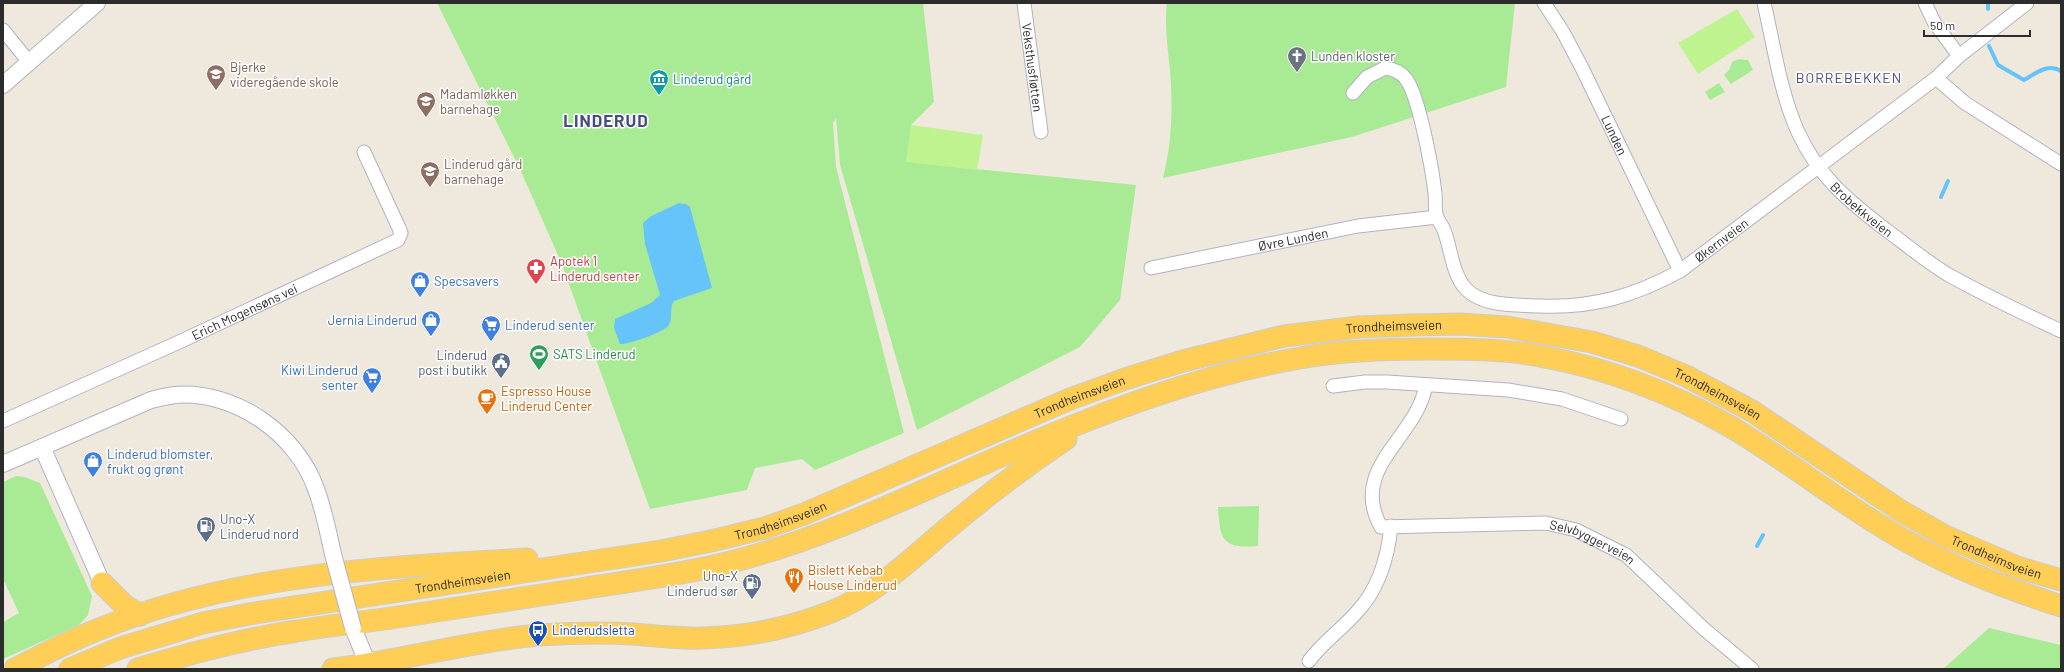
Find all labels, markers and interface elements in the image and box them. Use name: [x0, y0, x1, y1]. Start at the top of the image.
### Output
scale bar: [1924, 12, 2030, 38]
text: 50 m: [1930, 18, 1955, 32]
street label: Veksthusfløtten: [1019, 22, 1046, 113]
church icon: Lunden kloster: [1286, 45, 1308, 73]
place label: Lunden kloster: [1311, 48, 1395, 64]
place label: Bjerke videregående skole: [230, 59, 339, 90]
school or university icon: Bjerke videregående skole: [205, 63, 227, 91]
museum icon: Linderud gård: [648, 68, 670, 96]
district label: BORREBEKKEN: [1796, 69, 1902, 86]
place label: Linderud gård: [673, 71, 751, 87]
place label: Madamløkken barnehage: [440, 86, 517, 117]
school or university icon: Madamløkken barnehage: [415, 90, 437, 118]
district label: LINDERUD: [563, 110, 649, 130]
street label: Lunden: [1598, 113, 1631, 158]
place label: Linderud gård barnehage: [444, 156, 522, 187]
school or university icon: Linderud gård barnehage: [419, 160, 441, 188]
street label: Brobekkveien: [1827, 178, 1896, 240]
street label: Økernveien: [1691, 215, 1751, 265]
street label: Øvre Lunden: [1257, 224, 1329, 254]
place label: Apotek 1 Linderud senter: [550, 253, 640, 284]
pharmacy icon: Apotek 1 Linderud senter: [525, 257, 547, 285]
shop icon: Specsavers: [409, 270, 431, 298]
place label: Specsavers: [434, 273, 499, 289]
street label: Erich Mogensøns vei: [189, 280, 300, 343]
shop icon: Jernia Linderud: [420, 309, 442, 337]
place label: Jernia Linderud: [328, 312, 417, 328]
supermarket icon: Linderud senter: [480, 314, 502, 342]
street label: Trondheimsveien: [1345, 316, 1442, 337]
place label: Linderud senter: [505, 317, 595, 333]
sports icon: SATS Linderud: [528, 343, 550, 371]
place label: SATS Linderud: [553, 346, 636, 362]
place label: Linderud post i butikk: [418, 347, 487, 378]
public building icon: Linderud post i butikk: [490, 351, 512, 379]
place label: Kiwi Linderud senter: [281, 362, 358, 393]
street label: Trondheimsveien: [1672, 364, 1765, 423]
supermarket icon: Kiwi Linderud senter: [361, 366, 383, 394]
street label: Trondheimsveien: [1031, 372, 1127, 422]
place label: Espresso House Linderud Center: [501, 383, 592, 414]
cafe icon: Espresso House Linderud Center: [476, 387, 498, 415]
place label: Linderud blomster, frukt og grønt: [107, 446, 213, 477]
shop icon: Linderud blomster, frukt og grønt: [82, 450, 104, 478]
street label: Trondheimsveien: [733, 497, 829, 543]
place label: Uno-X Linderud nord: [220, 511, 299, 542]
fuel station icon: Uno-X Linderud nord: [195, 515, 217, 543]
street label: Selvbyggerveien: [1548, 516, 1639, 568]
street label: Trondheimsveien: [1949, 532, 2044, 582]
place label: Bislett Kebab House Linderud: [808, 562, 897, 593]
street label: Trondheimsveien: [414, 566, 512, 597]
restaurant icon: Bislett Kebab House Linderud: [783, 566, 805, 594]
place label: Uno-X Linderud sør: [667, 568, 738, 599]
fuel station icon: Uno-X Linderud sør: [741, 572, 763, 600]
bus stop icon: Linderudsletta: [527, 619, 549, 647]
place label: Linderudsletta: [552, 622, 635, 638]

